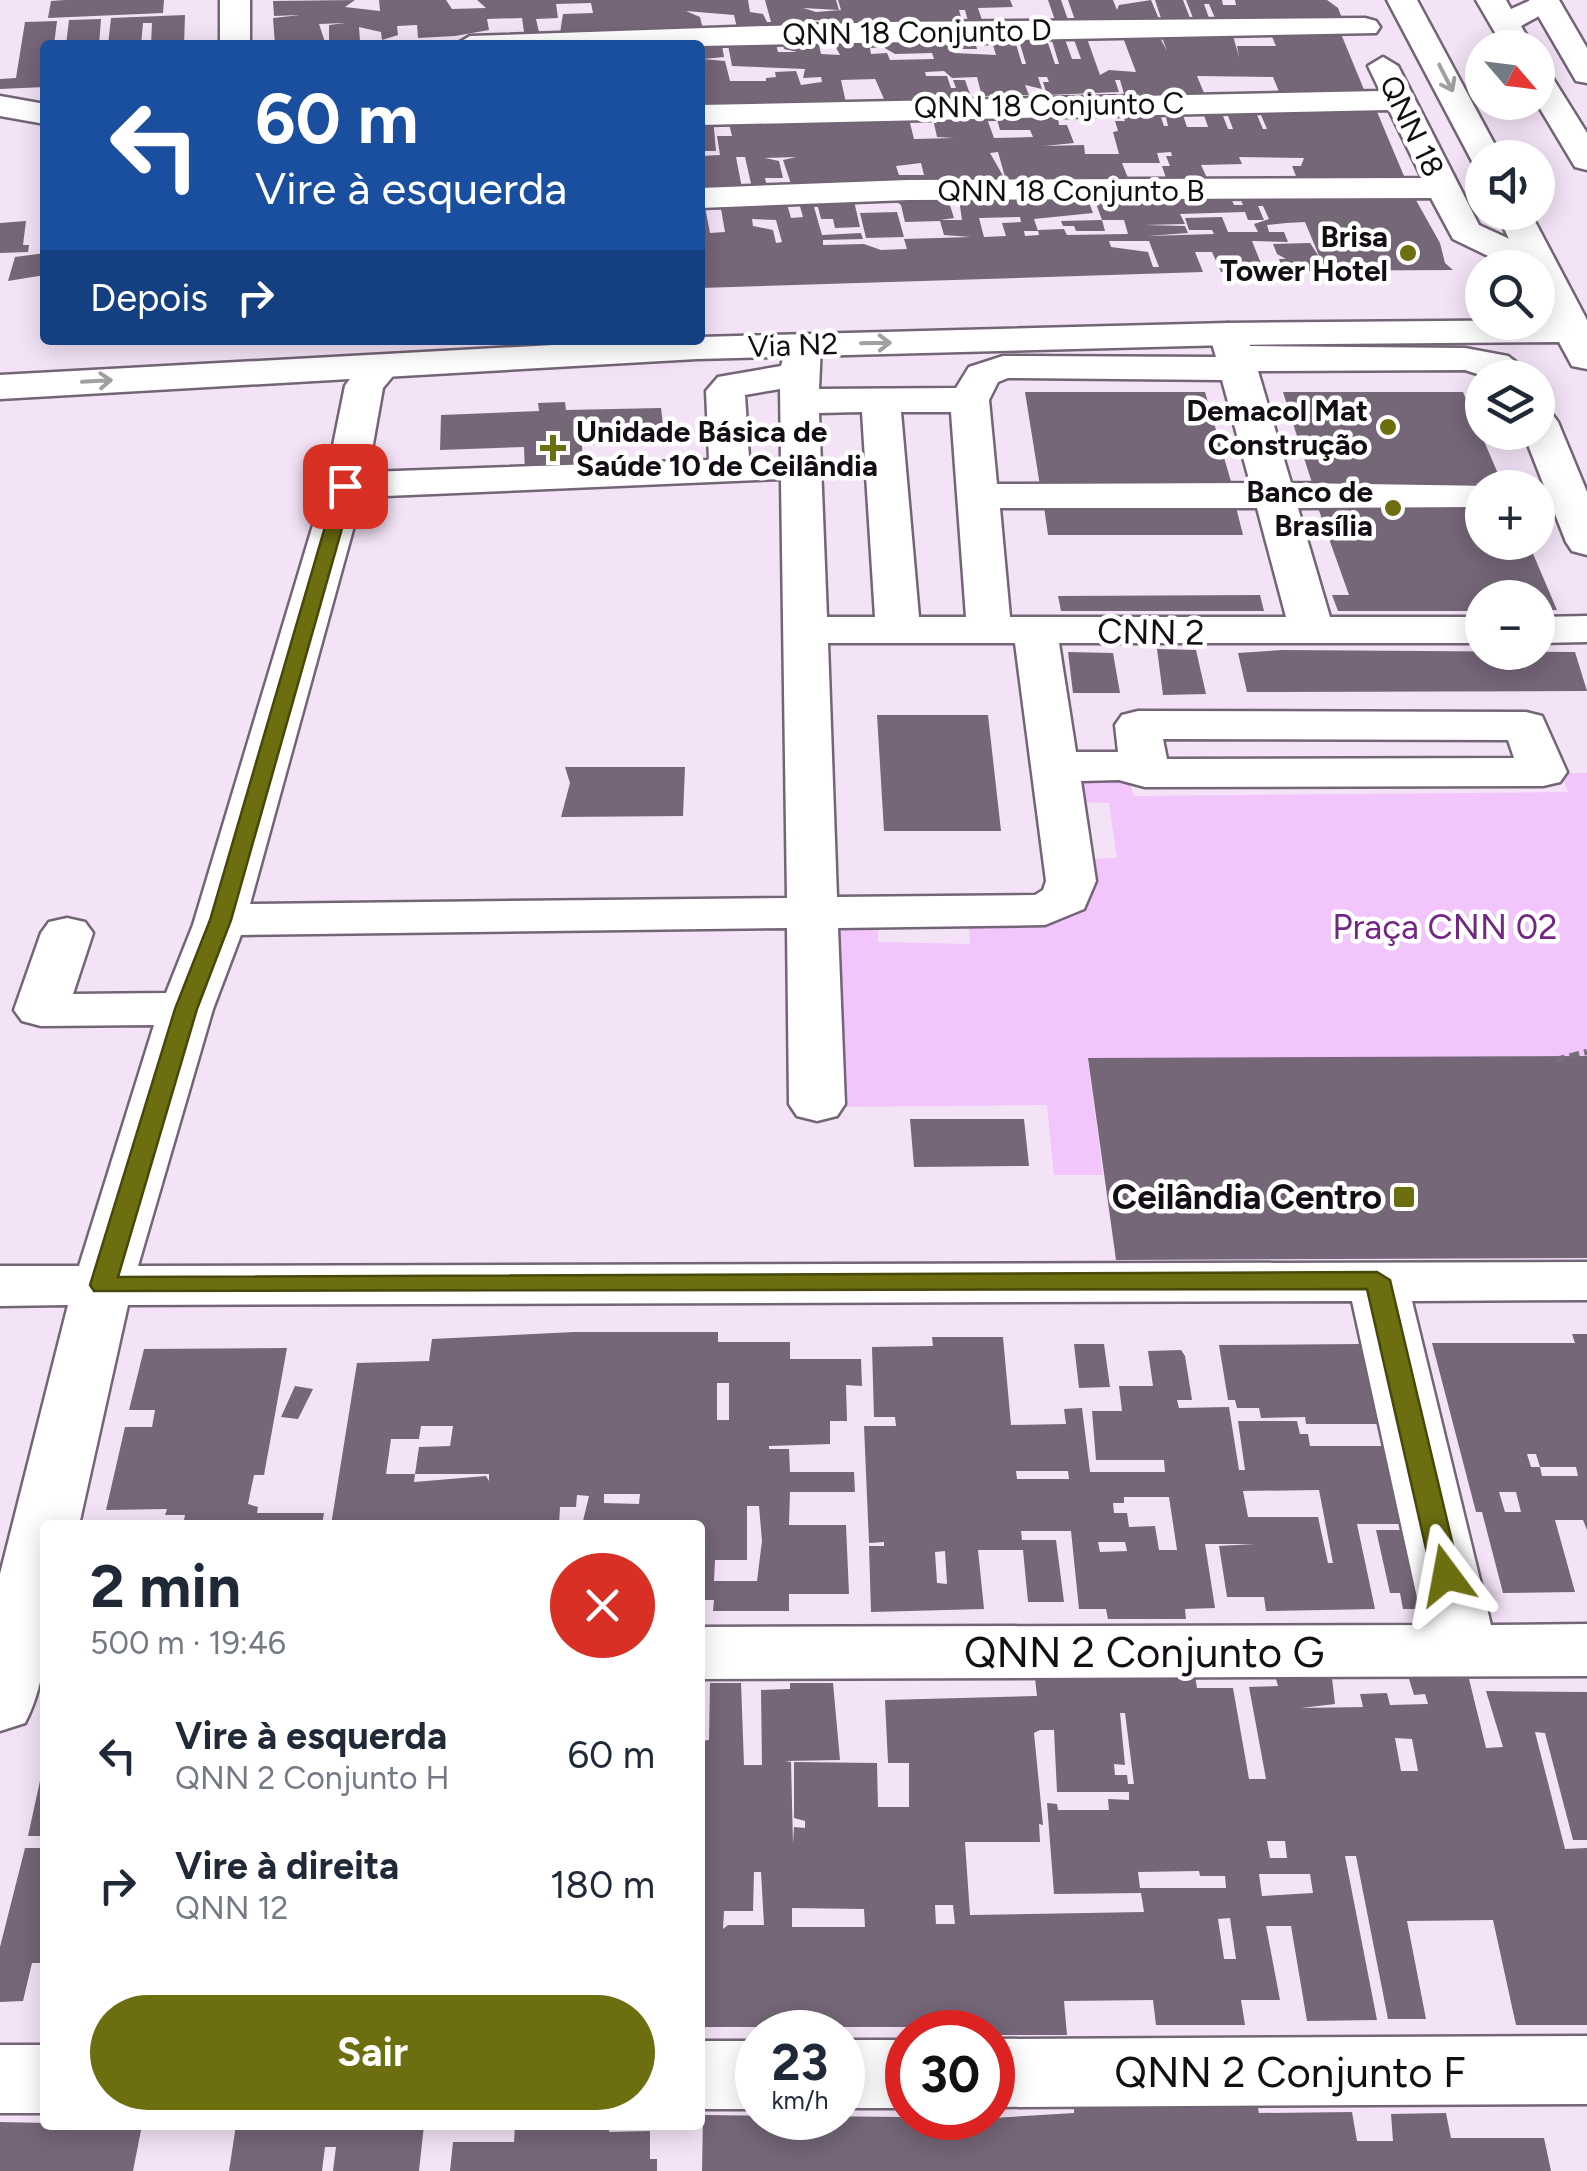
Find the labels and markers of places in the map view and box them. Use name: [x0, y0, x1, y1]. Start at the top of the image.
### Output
place label: Brisa Tower Hotel: [1220, 218, 1388, 289]
marker: Brisa Tower Hotel: [1397, 242, 1419, 264]
place label: Demacol Mat Construção: [1186, 392, 1368, 463]
place label: Unidade Básica de Saúde 10 de Ceilândia: [576, 413, 878, 484]
marker: Demacol Mat Construção: [1377, 416, 1399, 438]
marker: Unidade Básica de Saúde 10 de Ceilândia: [540, 435, 566, 461]
pin: [303, 444, 388, 529]
place label: Banco de Brasília: [1246, 473, 1373, 544]
marker: Banco de Brasília: [1382, 497, 1404, 519]
place label: Ceilândia Centro: [1112, 1176, 1382, 1218]
marker: Ceilândia Centro: [1391, 1184, 1417, 1210]

